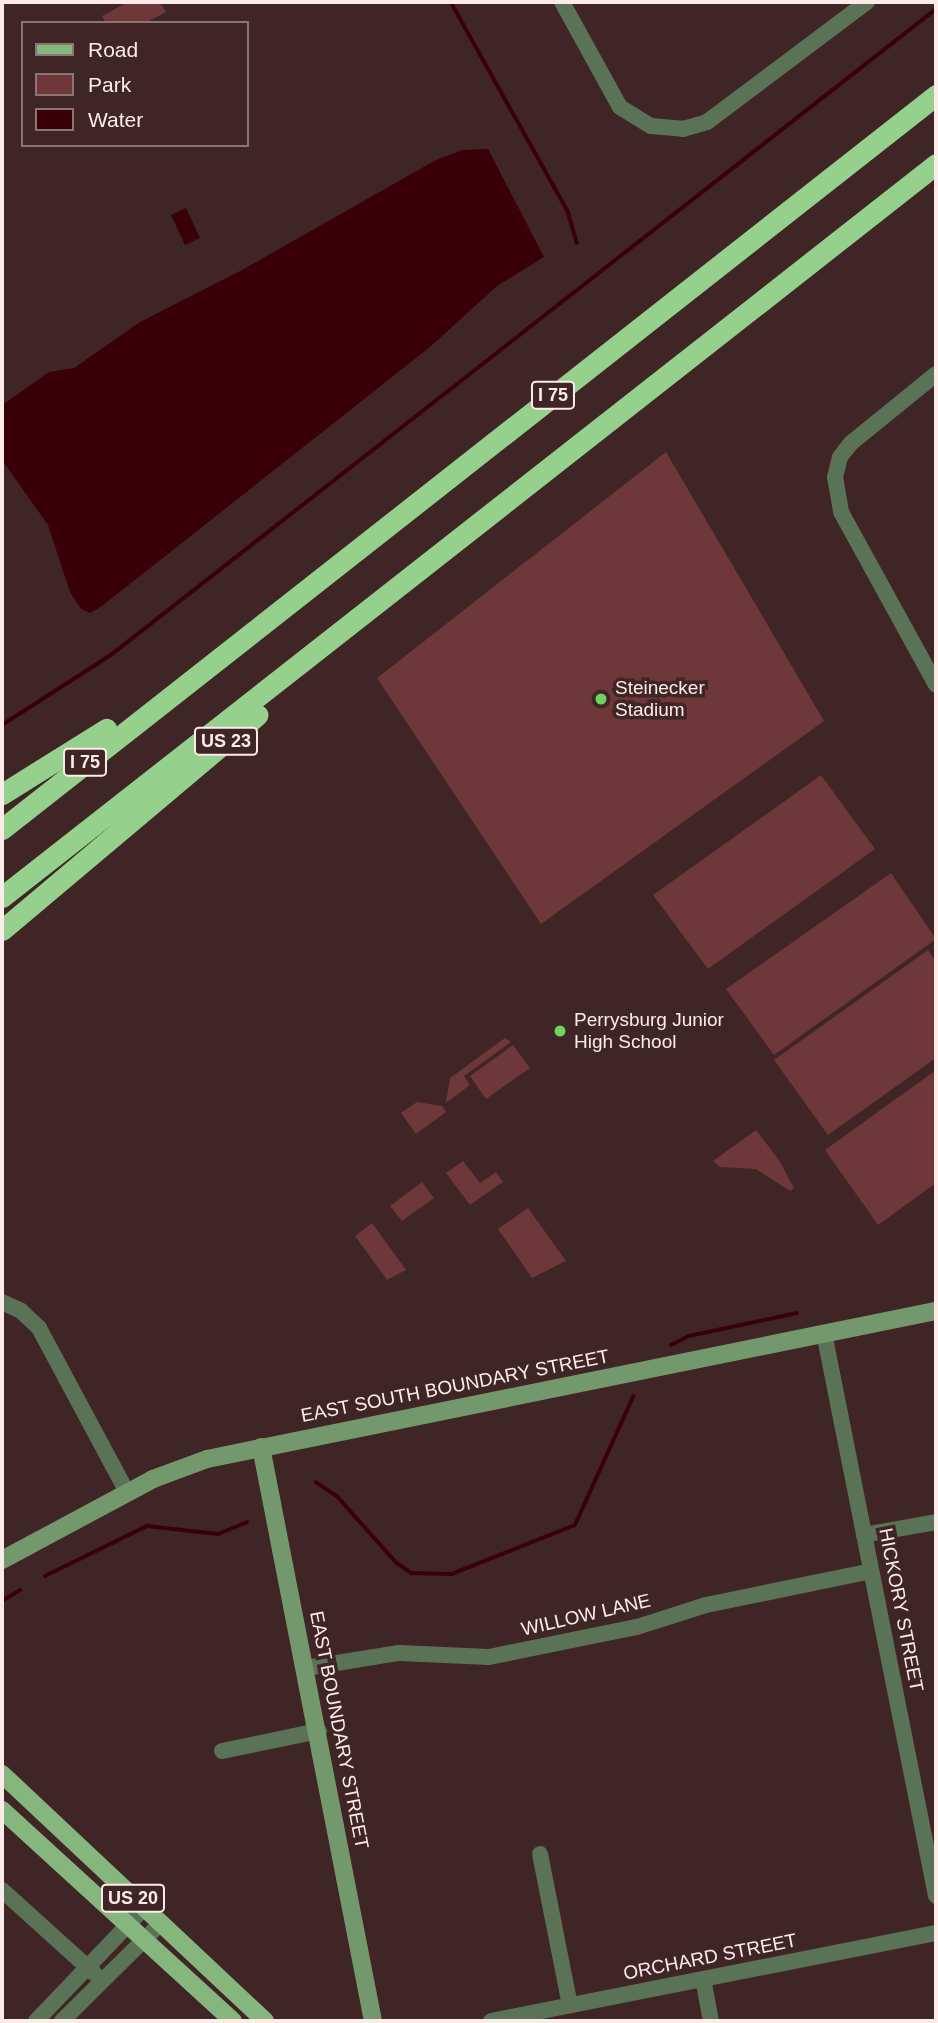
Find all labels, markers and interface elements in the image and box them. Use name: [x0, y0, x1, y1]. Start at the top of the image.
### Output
legend: [21, 21, 248, 147]
text: Road: [88, 38, 138, 61]
text: Park: [88, 73, 131, 96]
text: Water: [88, 108, 143, 131]
road number: I 75: [530, 380, 576, 410]
place label: Steinecker Stadium: [615, 677, 705, 721]
marker: Steinecker Stadium: [593, 691, 609, 707]
road number: US 23: [193, 726, 259, 756]
road number: I 75: [62, 748, 108, 776]
place label: Perrysburg Junior High School: [574, 1009, 724, 1053]
marker: Perrysburg Junior High School: [552, 1023, 568, 1039]
street label: EAST SOUTH BOUNDARY STREET: [299, 1345, 611, 1427]
street label: HICKORY STREET: [874, 1526, 928, 1694]
street label: WILLOW LANE: [519, 1589, 653, 1641]
street label: EAST BOUNDARY STREET: [305, 1609, 373, 1851]
road number: US 20: [100, 1884, 166, 1912]
street label: ORCHARD STREET: [621, 1929, 799, 1985]

